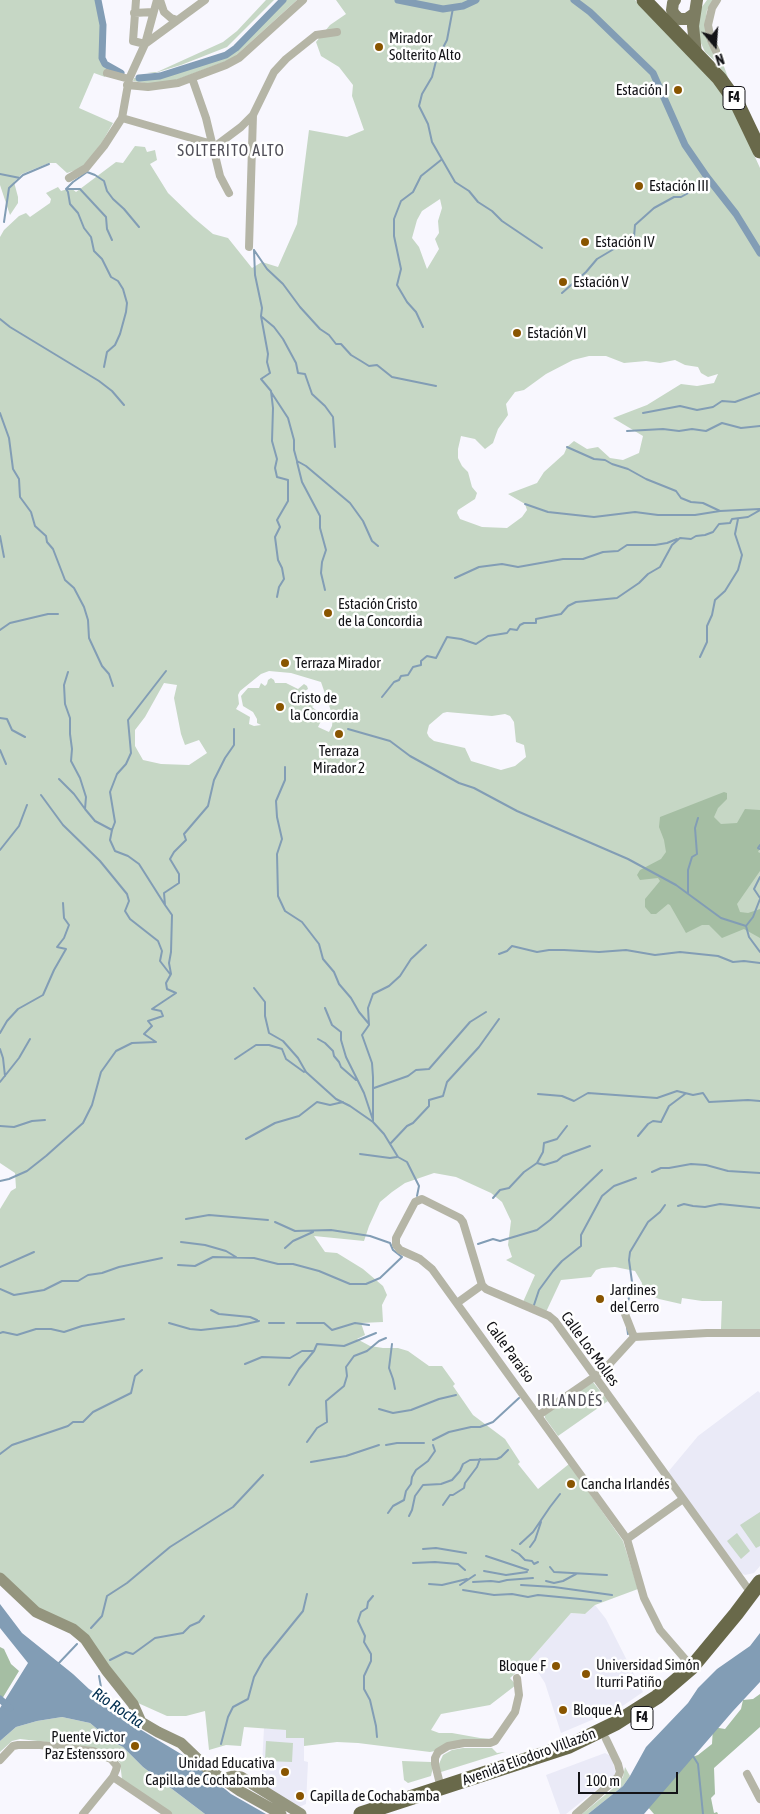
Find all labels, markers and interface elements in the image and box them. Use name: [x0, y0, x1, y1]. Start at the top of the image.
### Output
north arrow: [690, 20, 740, 70]
place label: Mirador Solterito Alto: [389, 29, 461, 64]
marker: Mirador Solterito Alto: [373, 41, 385, 53]
text: N: [713, 50, 726, 68]
place label: Estación I: [616, 81, 668, 99]
marker: Estación I: [672, 84, 684, 96]
road number: F4: [723, 86, 745, 110]
district label: SOLTERITO ALTO: [175, 141, 287, 161]
place label: Estación III: [649, 177, 709, 195]
marker: Estación III: [633, 180, 645, 192]
place label: Estación IV: [595, 233, 655, 251]
marker: Estación IV: [579, 236, 591, 248]
place label: Estación V: [573, 273, 629, 291]
marker: Estación V: [557, 276, 569, 288]
place label: Estación VI: [527, 324, 587, 342]
marker: Estación VI: [511, 327, 523, 339]
place label: Estación Cristo de la Concordia: [338, 595, 423, 630]
marker: Estación Cristo de la Concordia: [322, 607, 334, 619]
place label: Terraza Mirador: [295, 654, 381, 672]
marker: Terraza Mirador: [279, 657, 291, 669]
place label: Cristo de la Concordia: [290, 689, 359, 724]
marker: Cristo de la Concordia: [274, 701, 286, 713]
marker: Terraza Mirador 2: [333, 728, 345, 740]
place label: Terraza Mirador 2: [313, 742, 365, 777]
place label: Jardines del Cerro: [610, 1281, 659, 1316]
marker: Jardines del Cerro: [594, 1293, 606, 1305]
street label: Calle Los Molles: [557, 1308, 623, 1390]
street label: Calle Paraíso: [482, 1318, 538, 1386]
district label: IRLANDÉS: [536, 1391, 604, 1411]
place label: Cancha Irlandés: [581, 1475, 670, 1493]
marker: Cancha Irlandés: [565, 1478, 577, 1490]
place label: Universidad Simón Iturri Patiño: [596, 1656, 700, 1691]
place label: Bloque F: [499, 1657, 546, 1675]
marker: Bloque F: [550, 1660, 562, 1672]
marker: Universidad Simón Iturri Patiño: [580, 1668, 592, 1680]
water label: Río Rocha: [89, 1684, 147, 1732]
place label: Bloque A: [573, 1701, 622, 1719]
marker: Bloque A: [557, 1704, 569, 1716]
road number: F4: [631, 1706, 653, 1730]
street label: Avenida Eliodoro Villazón: [460, 1724, 598, 1790]
place label: Puente Victor Paz Estenssoro: [44, 1728, 125, 1763]
marker: Puente Victor Paz Estenssoro: [129, 1740, 141, 1752]
place label: Unidad Educativa Capilla de Cochabamba: [145, 1754, 275, 1789]
scale bar: [580, 1762, 680, 1794]
marker: Unidad Educativa Capilla de Cochabamba: [279, 1766, 291, 1778]
text: 100 m: [586, 1772, 620, 1789]
place label: Capilla de Cochabamba: [310, 1787, 440, 1805]
marker: Capilla de Cochabamba: [294, 1790, 306, 1802]

